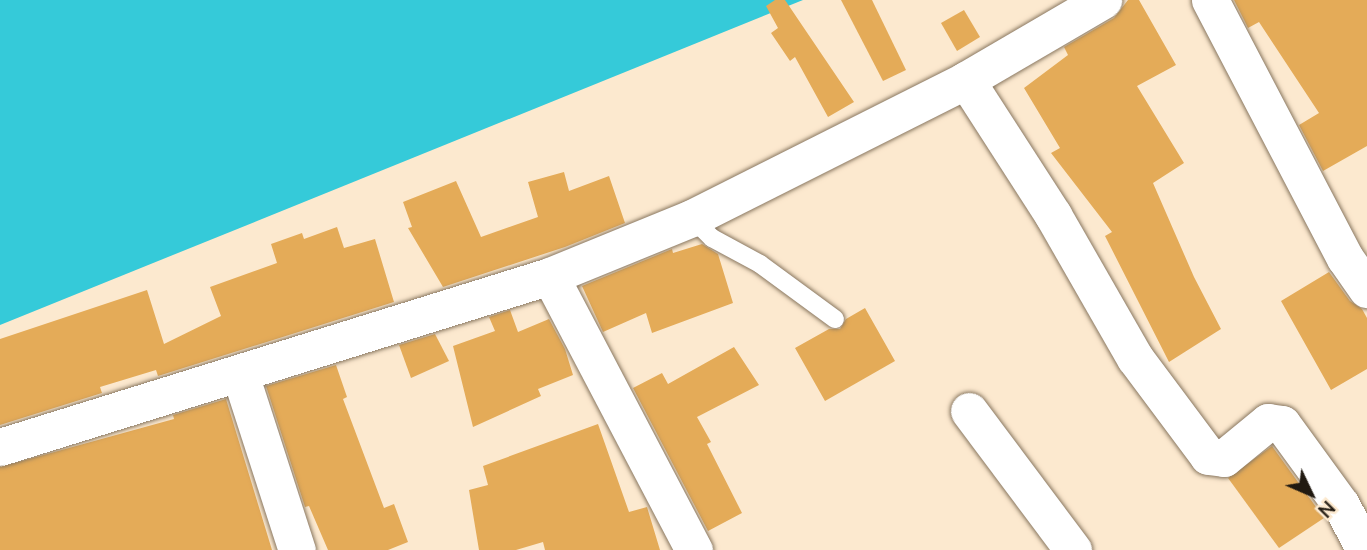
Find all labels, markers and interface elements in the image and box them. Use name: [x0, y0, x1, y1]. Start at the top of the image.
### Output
north arrow: [1276, 459, 1346, 529]
text: N: [1312, 494, 1340, 523]

